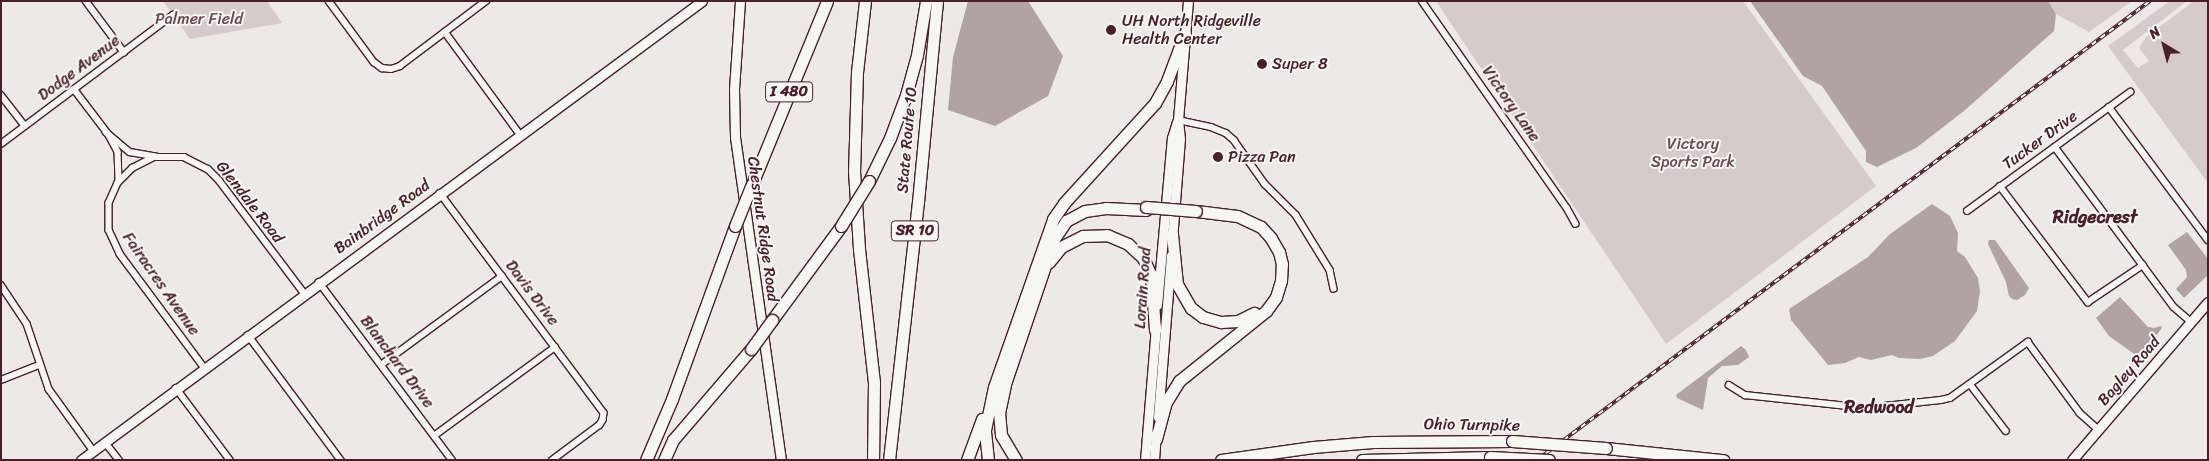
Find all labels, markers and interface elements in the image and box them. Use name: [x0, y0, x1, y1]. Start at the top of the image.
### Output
park label: Palmer Field: [155, 9, 243, 29]
place label: UH North Ridgeville Health Center: [1122, 11, 1261, 49]
north arrow: [2139, 20, 2189, 70]
text: N: [2143, 20, 2166, 46]
marker: UH North Ridgeville Health Center: [1104, 23, 1118, 37]
street label: Dodge Avenue: [34, 31, 124, 105]
place label: Super 8: [1272, 54, 1328, 74]
marker: Super 8: [1256, 58, 1268, 70]
street label: Victory Lane: [1478, 62, 1544, 146]
road number: I 480: [764, 80, 814, 104]
street label: State Route 10: [893, 86, 921, 194]
street label: Tucker Drive: [1999, 106, 2081, 174]
park label: Victory Sports Park: [1651, 134, 1735, 172]
place label: Pizza Pan: [1228, 147, 1296, 167]
marker: Pizza Pan: [1212, 151, 1224, 163]
street label: Chestnut Ridge Road: [743, 155, 783, 303]
street label: Glendale Road: [212, 157, 288, 247]
street label: Bainbridge Road: [330, 176, 434, 258]
district label: Ridgecrest: [2053, 206, 2137, 228]
road number: SR 10: [890, 218, 940, 244]
street label: Fairacres Avenue: [118, 229, 204, 339]
street label: Lorain Road: [1131, 247, 1155, 329]
street label: Davis Drive: [501, 256, 563, 330]
street label: Blanchard Drive: [356, 312, 438, 412]
street label: Bagley Road: [2094, 332, 2164, 410]
district label: Redwood: [1844, 396, 1914, 418]
street label: Ohio Turnpike: [1424, 415, 1520, 435]

